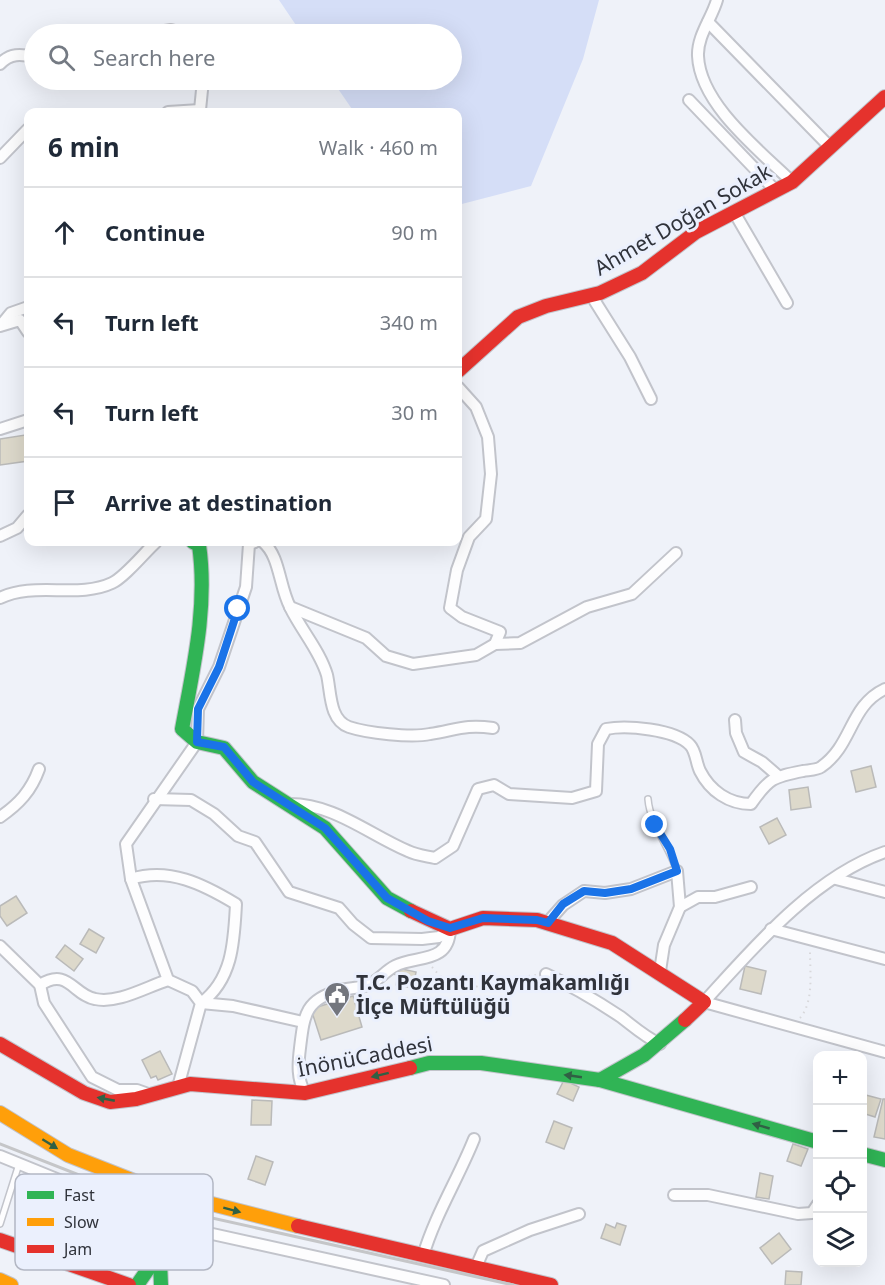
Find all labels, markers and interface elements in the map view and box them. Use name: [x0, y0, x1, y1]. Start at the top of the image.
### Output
search box: [24, 24, 462, 90]
icon: search: [45, 41, 78, 74]
text: Search here: [93, 42, 215, 72]
text: 6 min: [48, 129, 120, 165]
text: Walk · 460 m: [319, 134, 438, 161]
street label: Ahmet Doğan Sokak: [589, 156, 777, 281]
icon: ahead: [48, 216, 81, 249]
text: Continue: [105, 217, 205, 247]
text: 90 m: [391, 219, 438, 246]
icon: left: [48, 306, 81, 339]
text: Turn left: [105, 307, 199, 337]
text: 340 m: [380, 309, 438, 336]
icon: left: [48, 396, 81, 429]
text: Turn left: [105, 397, 199, 427]
text: 30 m: [391, 399, 438, 426]
icon: arrive: [48, 486, 81, 519]
text: Arrive at destination: [105, 487, 332, 517]
route start: [224, 595, 250, 621]
route end: [641, 811, 667, 837]
place label: T.C. Pozantı Kaymakamlığı İlçe Müftülüğü: [356, 968, 630, 1020]
public building icon: T.C. Pozantı Kaymakamlığı İlçe Müftülüğü: [322, 980, 352, 1018]
street label: İnönüCaddesi: [295, 1029, 435, 1083]
map controls: [813, 1051, 867, 1267]
button: +: [813, 1051, 867, 1105]
one-way arrow: [371, 1070, 389, 1080]
one-way arrow: [563, 1072, 582, 1081]
one-way arrow: [96, 1094, 115, 1103]
button: −: [813, 1105, 867, 1159]
one-way arrow: [752, 1121, 770, 1130]
one-way arrow: [42, 1138, 58, 1149]
button: locate: [813, 1159, 867, 1213]
legend: [15, 1174, 213, 1270]
text: Fast: [64, 1184, 95, 1206]
one-way arrow: [223, 1205, 241, 1215]
text: Slow: [64, 1211, 99, 1233]
button: layers: [813, 1213, 867, 1267]
text: Jam: [62, 1238, 92, 1260]

